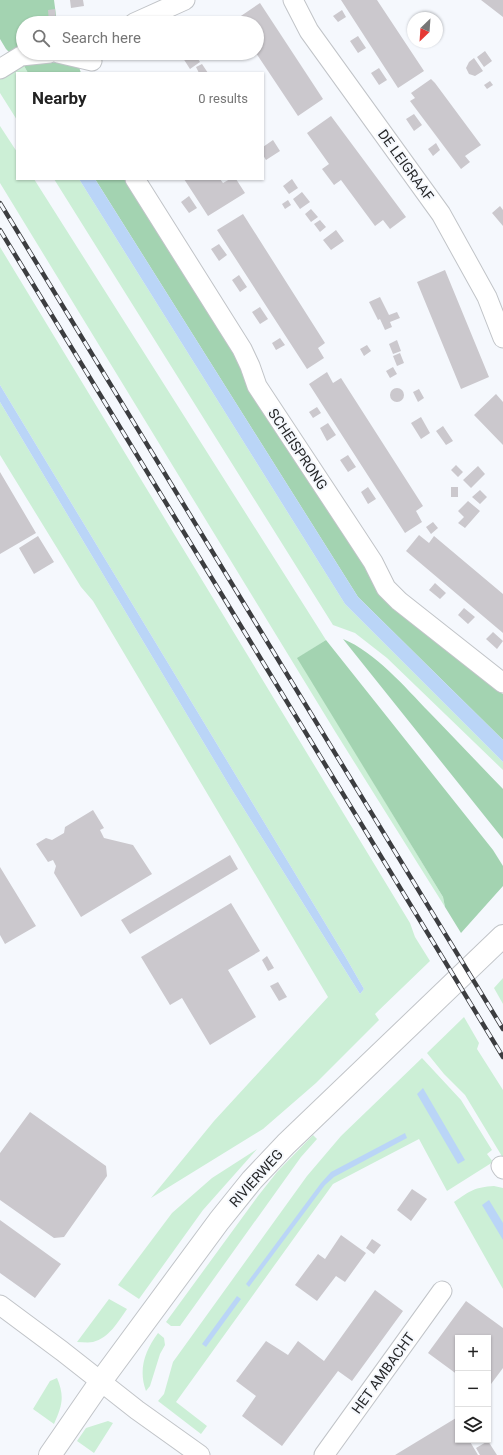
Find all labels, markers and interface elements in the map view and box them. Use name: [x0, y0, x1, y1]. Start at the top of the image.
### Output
north arrow: [407, 12, 443, 48]
search box: [16, 16, 264, 60]
icon: search: [30, 27, 52, 49]
text: Search here: [62, 29, 141, 47]
text: Nearby: [32, 88, 87, 108]
text: 0 results: [198, 91, 248, 106]
street label: DE LEIGRAAF: [375, 126, 437, 204]
street label: SCHEISPRONG: [265, 406, 331, 492]
street label: RIVIERWEG: [226, 1146, 286, 1210]
street label: HET AMBACHT: [348, 1329, 418, 1417]
map controls: [455, 1335, 491, 1443]
button: +: [455, 1335, 491, 1371]
button: −: [455, 1371, 491, 1407]
button: layers: [455, 1407, 491, 1443]

